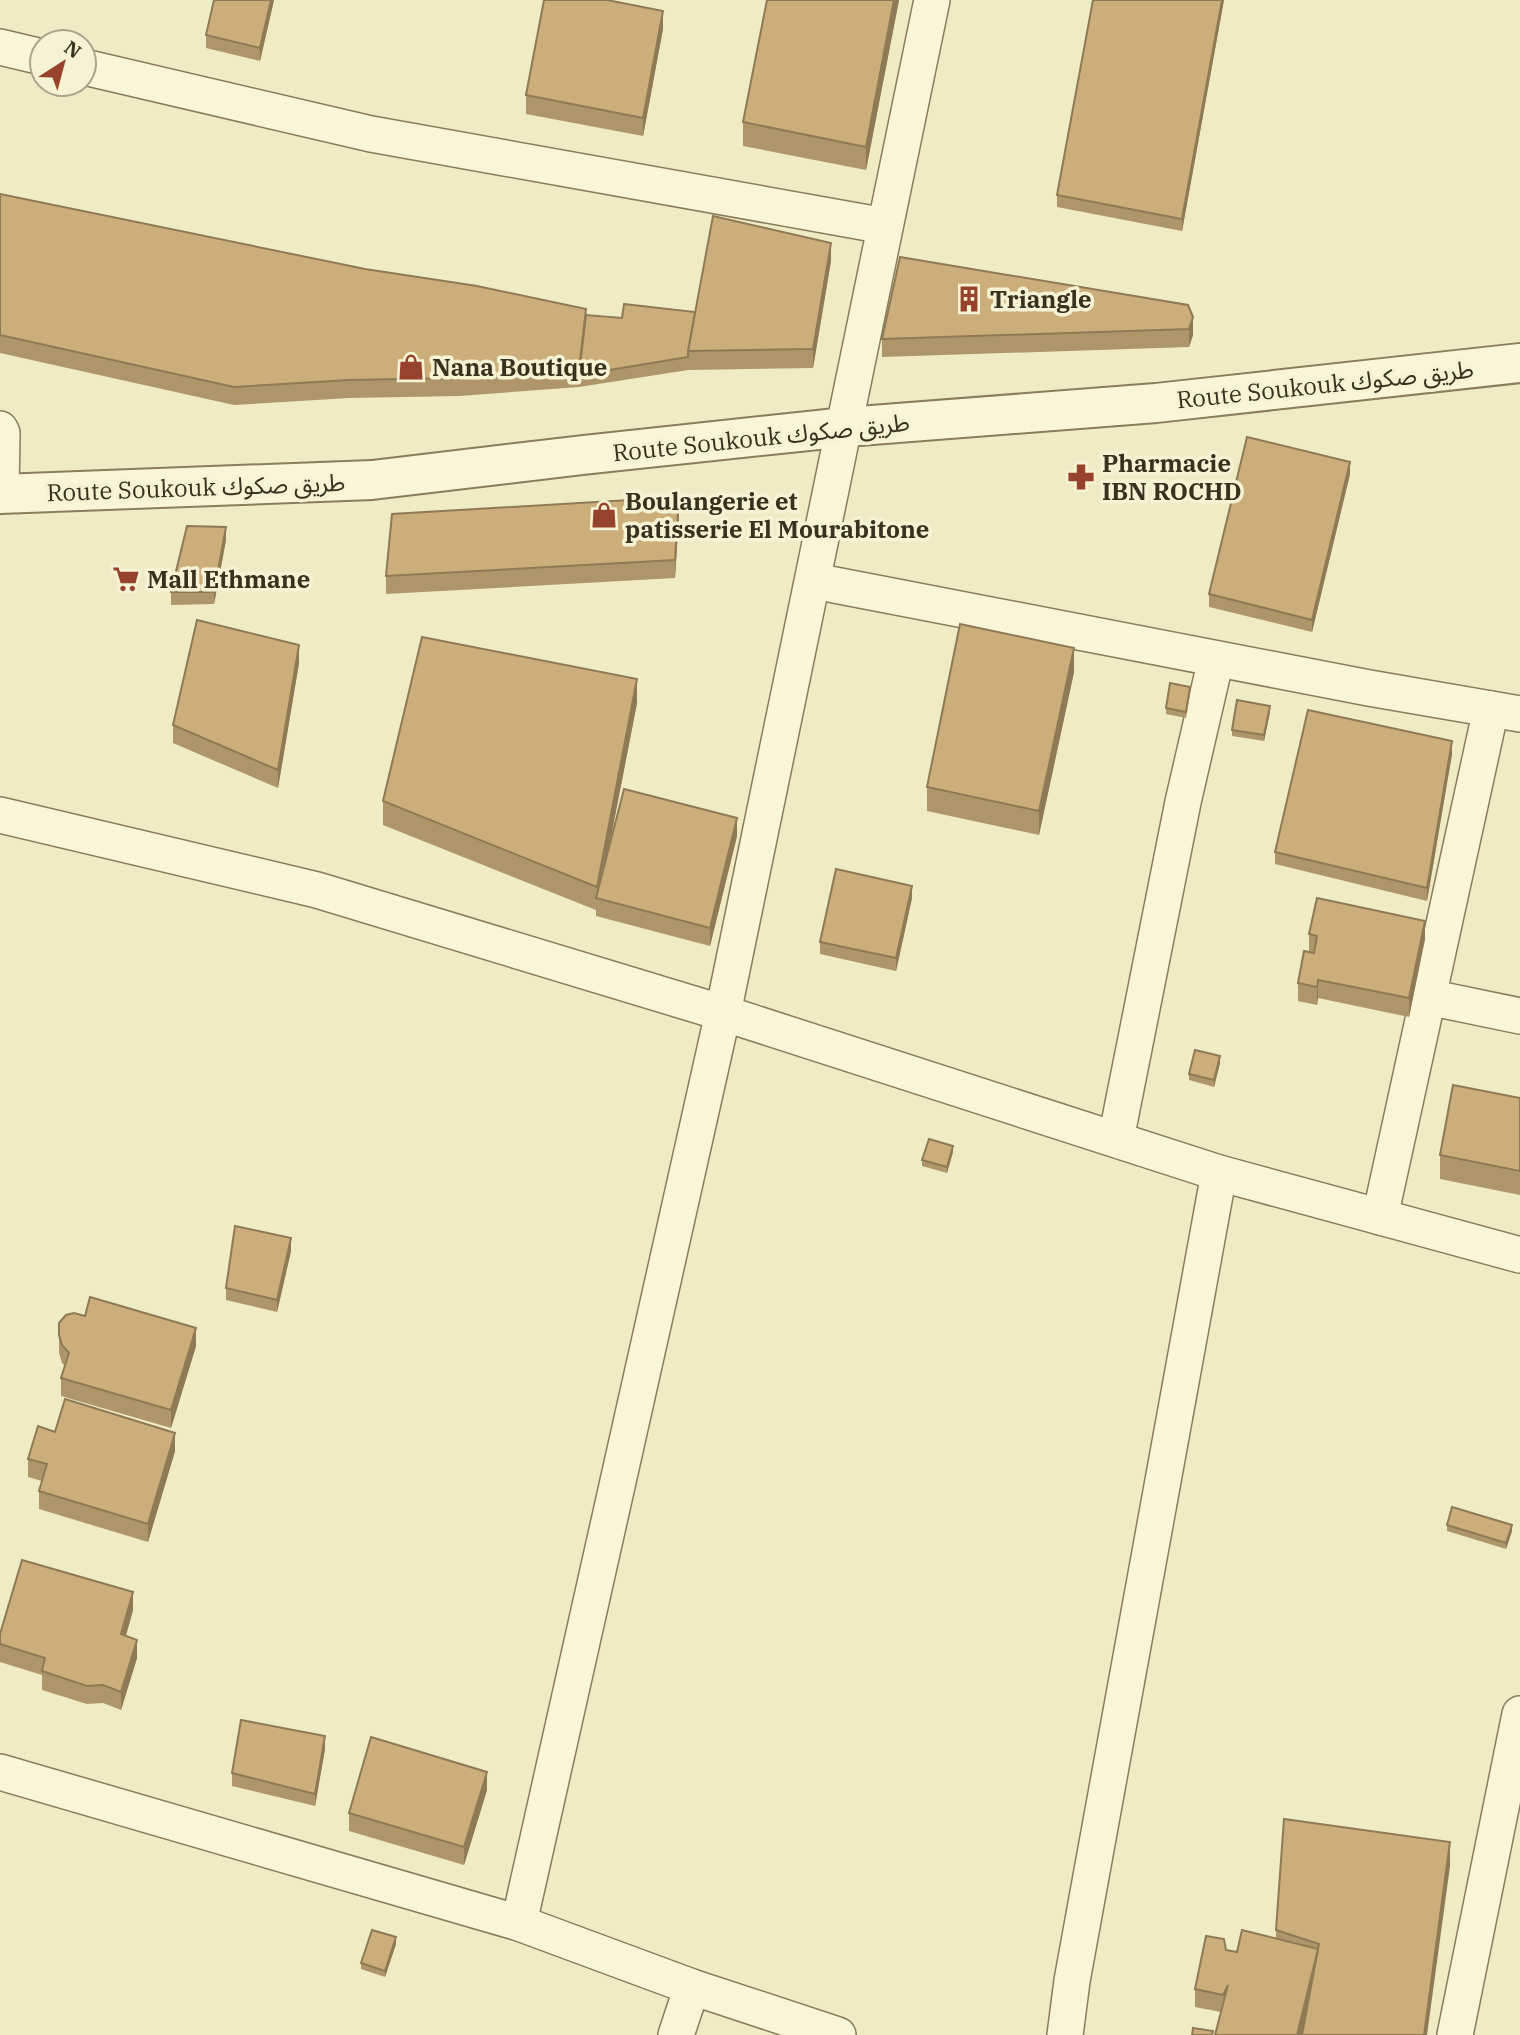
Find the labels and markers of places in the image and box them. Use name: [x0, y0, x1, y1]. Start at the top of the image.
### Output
place label: Triangle: [990, 283, 1092, 315]
building icon: Triangle: [954, 284, 984, 314]
place label: Nana Boutique: [432, 351, 607, 383]
shop icon: Nana Boutique: [396, 352, 426, 382]
place label: Pharmacie IBN ROCHD: [1102, 447, 1242, 507]
pharmacy icon: Pharmacie IBN ROCHD: [1066, 462, 1096, 492]
place label: Boulangerie et patisserie El Mourabitone: [625, 485, 929, 545]
shop icon: Boulangerie et patisserie El Mourabitone: [589, 500, 619, 530]
place label: Mall Ethmane: [147, 563, 310, 595]
supermarket icon: Mall Ethmane: [111, 564, 141, 594]

